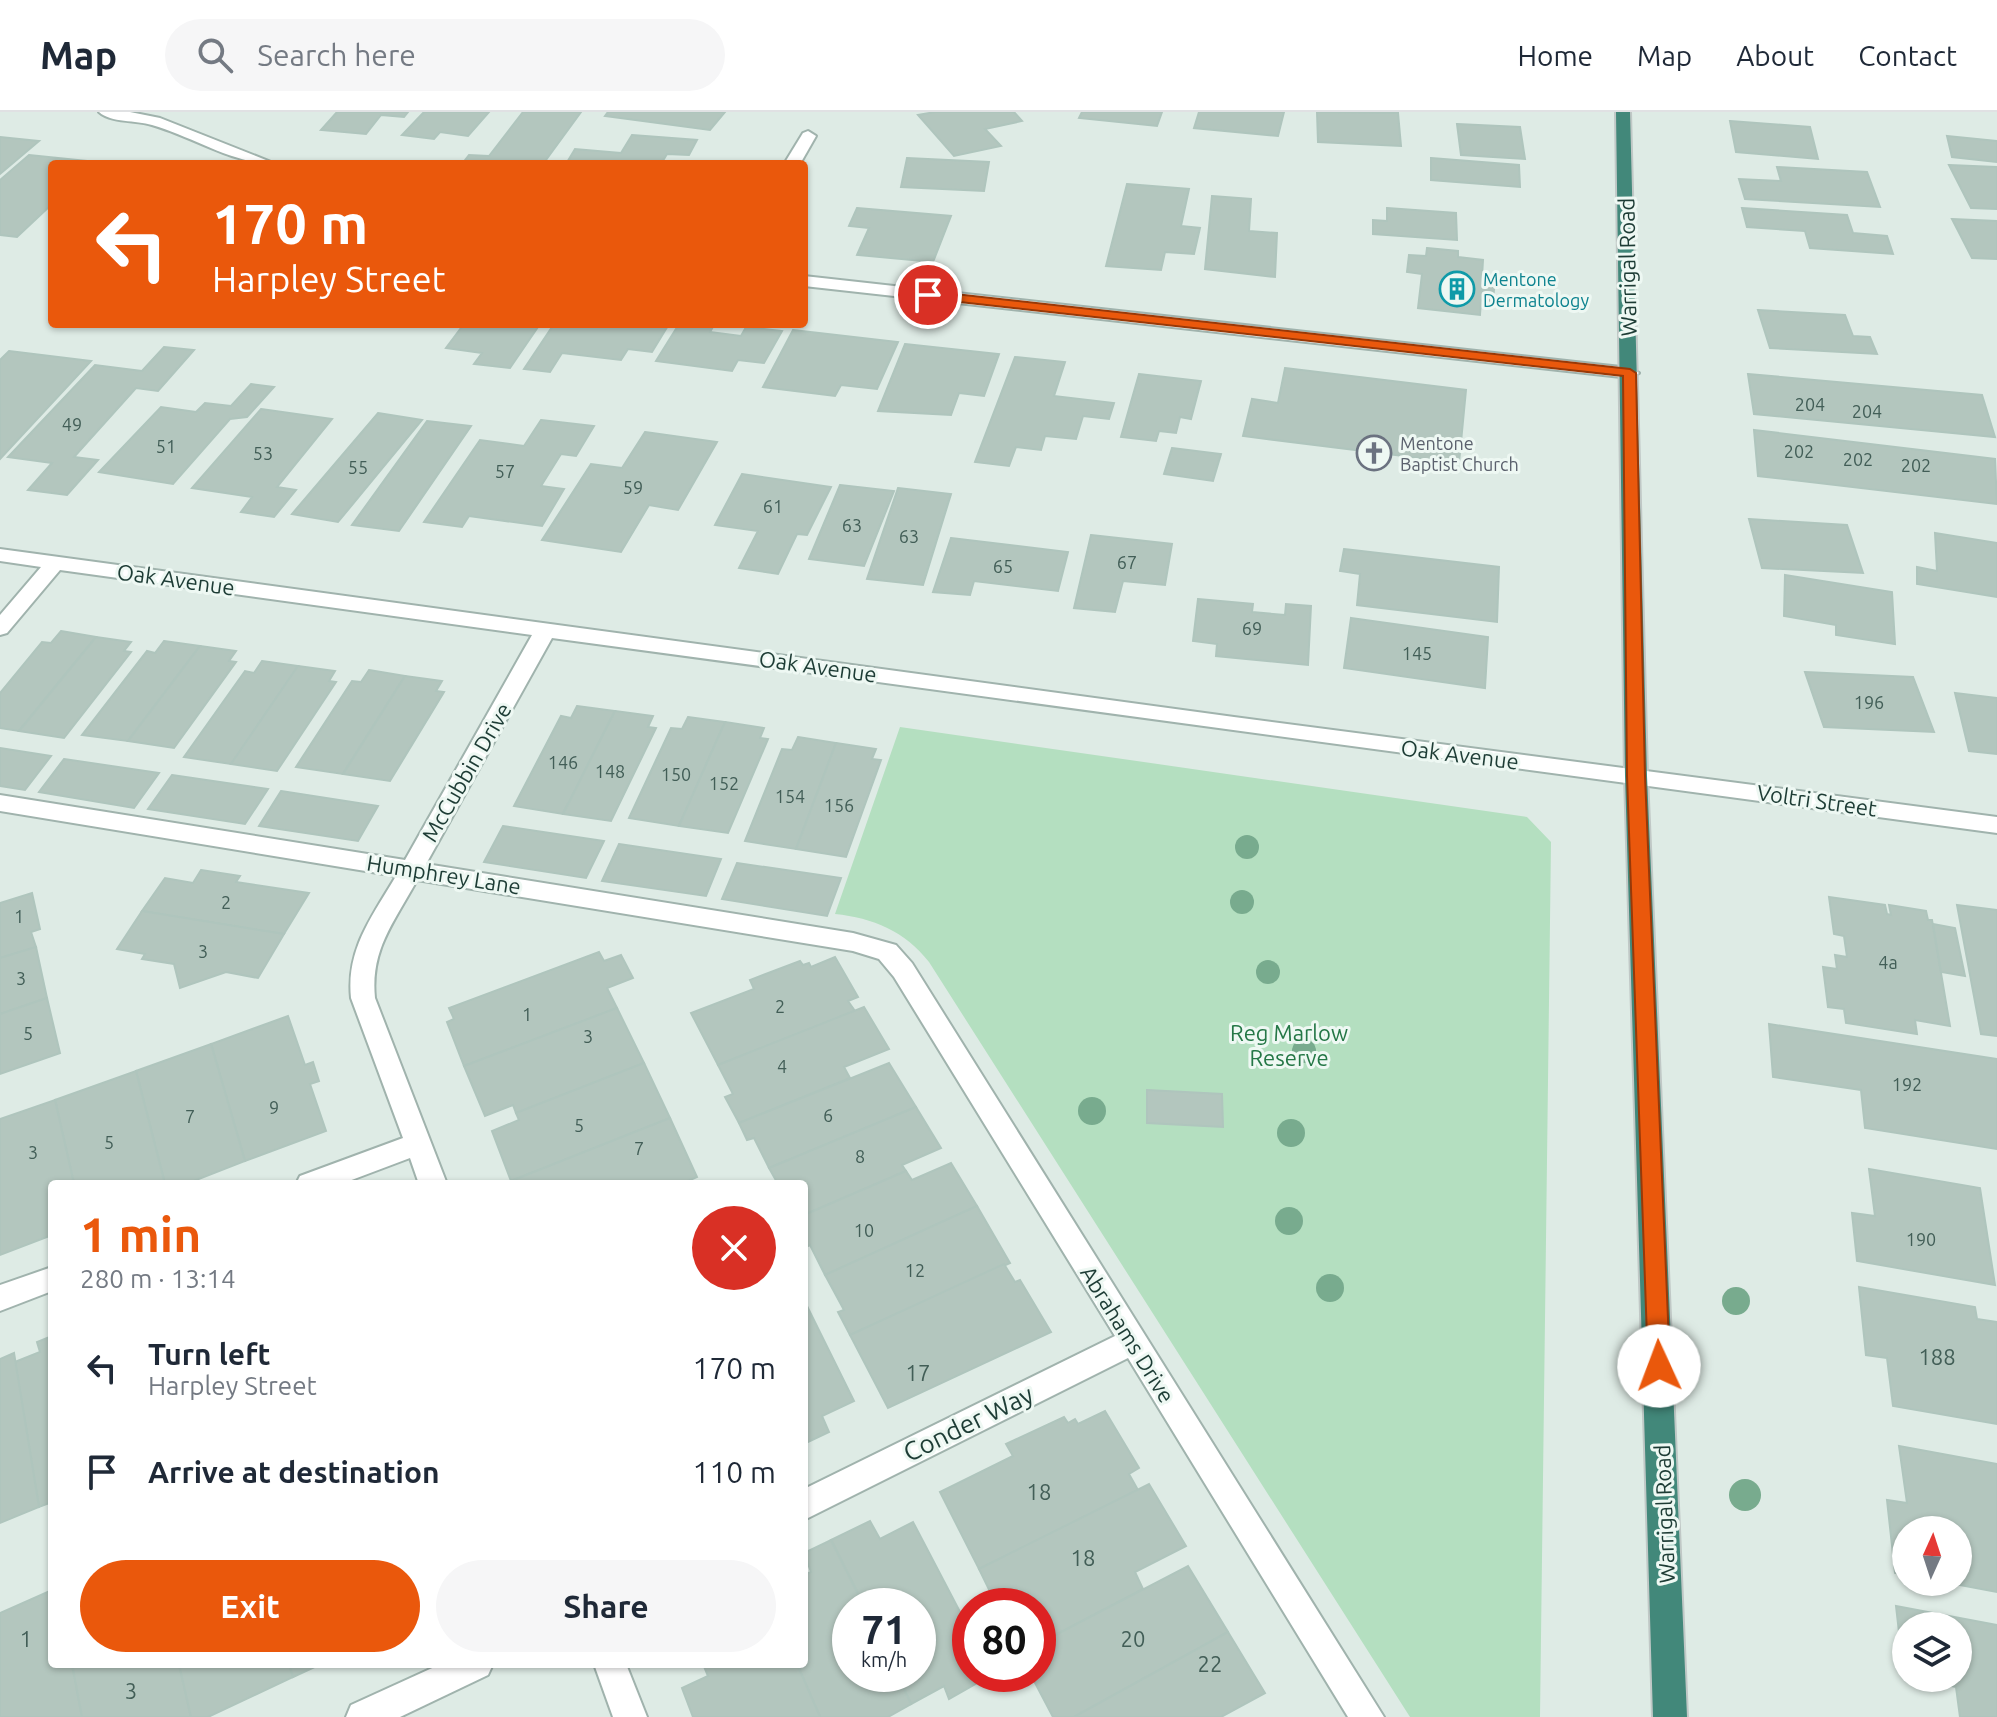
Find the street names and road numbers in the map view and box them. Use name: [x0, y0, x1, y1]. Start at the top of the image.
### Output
street label: Warrigal Road: [1613, 197, 1641, 337]
street label: Oak Avenue: [116, 558, 236, 600]
street label: Oak Avenue: [758, 645, 878, 687]
street label: McCubbin Drive: [416, 698, 516, 846]
street label: Oak Avenue: [1400, 734, 1520, 774]
street label: Voltri Street: [1756, 779, 1879, 821]
street label: Humphrey Lane: [365, 849, 523, 899]
street label: Abrahams Drive: [1076, 1261, 1180, 1407]
street label: Conder Way: [898, 1379, 1038, 1467]
street label: Warrigal Road: [1649, 1444, 1679, 1584]

